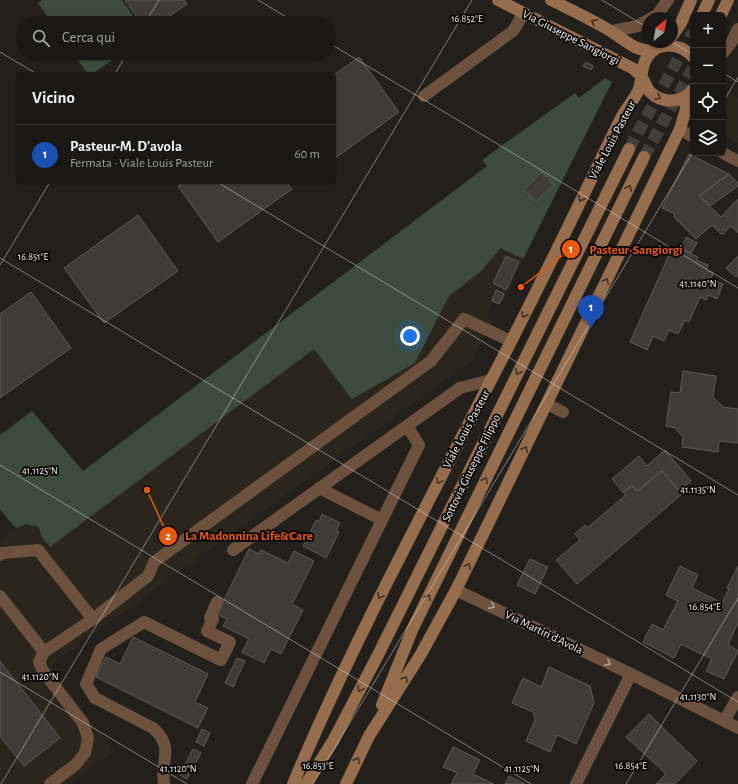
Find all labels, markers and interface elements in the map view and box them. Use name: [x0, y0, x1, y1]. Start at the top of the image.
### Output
street label: Via Giuseppe Sangiorgi: [520, 7, 622, 67]
north arrow: [642, 12, 678, 48]
map controls: [690, 12, 726, 156]
button: +: [690, 12, 726, 48]
text: 16.852°E: [451, 14, 483, 24]
search box: [16, 16, 336, 60]
one-way arrow: [591, 19, 598, 27]
icon: search: [30, 27, 52, 49]
text: Cerca qui: [62, 30, 115, 45]
button: −: [690, 48, 726, 84]
button: locate: [690, 84, 726, 120]
text: Vicino: [32, 89, 75, 106]
one-way arrow: [654, 92, 661, 100]
street label: Viale Louis Pasteur: [586, 99, 638, 181]
button: layers: [690, 120, 726, 156]
text: Pasteur-M. D'avola: [70, 139, 182, 154]
text: 1: [43, 148, 47, 161]
text: 60 m: [294, 148, 320, 161]
text: Fermata · Viale Louis Pasteur: [70, 157, 213, 170]
one-way arrow: [624, 184, 632, 192]
one-way arrow: [578, 194, 586, 202]
callout: Pasteur-Sangiorgi: [561, 237, 690, 262]
text: 1: [569, 243, 573, 255]
text: Pasteur-Sangiorgi: [589, 244, 683, 257]
text: 16.851°E: [18, 252, 48, 262]
one-way arrow: [601, 278, 609, 286]
text: 41.1140°N: [679, 279, 717, 289]
pin: 1: [578, 295, 604, 328]
one-way arrow: [521, 311, 529, 318]
your location: [400, 326, 420, 346]
one-way arrow: [515, 368, 523, 375]
street label: Viale Louis Pasteur: [440, 388, 492, 470]
street label: Sottovia Giuseppe Filippo: [440, 412, 502, 524]
one-way arrow: [520, 446, 528, 453]
text: 41.1125°N: [22, 466, 58, 476]
one-way arrow: [436, 476, 444, 484]
one-way arrow: [481, 477, 488, 485]
text: 41.1135°N: [680, 485, 716, 495]
callout: La Madonnina Life&Care: [158, 523, 321, 548]
text: 2: [165, 530, 171, 542]
text: La Madonnina Life&Care: [185, 530, 313, 543]
one-way arrow: [463, 563, 471, 570]
one-way arrow: [377, 592, 384, 600]
one-way arrow: [423, 594, 431, 602]
one-way arrow: [487, 601, 495, 609]
text: 16.854°E: [689, 602, 721, 612]
street label: Via Martiri d'Avola: [503, 608, 585, 656]
one-way arrow: [604, 658, 612, 666]
text: 41.1120°N: [21, 672, 59, 682]
one-way arrow: [400, 676, 408, 683]
one-way arrow: [358, 684, 365, 692]
text: 41.1130°N: [680, 692, 716, 702]
one-way arrow: [352, 757, 360, 764]
text: 16.853°E: [302, 761, 334, 771]
text: 16.854°E: [615, 761, 647, 771]
text: 41.1120°N: [159, 764, 197, 774]
text: 41.1125°N: [504, 764, 540, 774]

